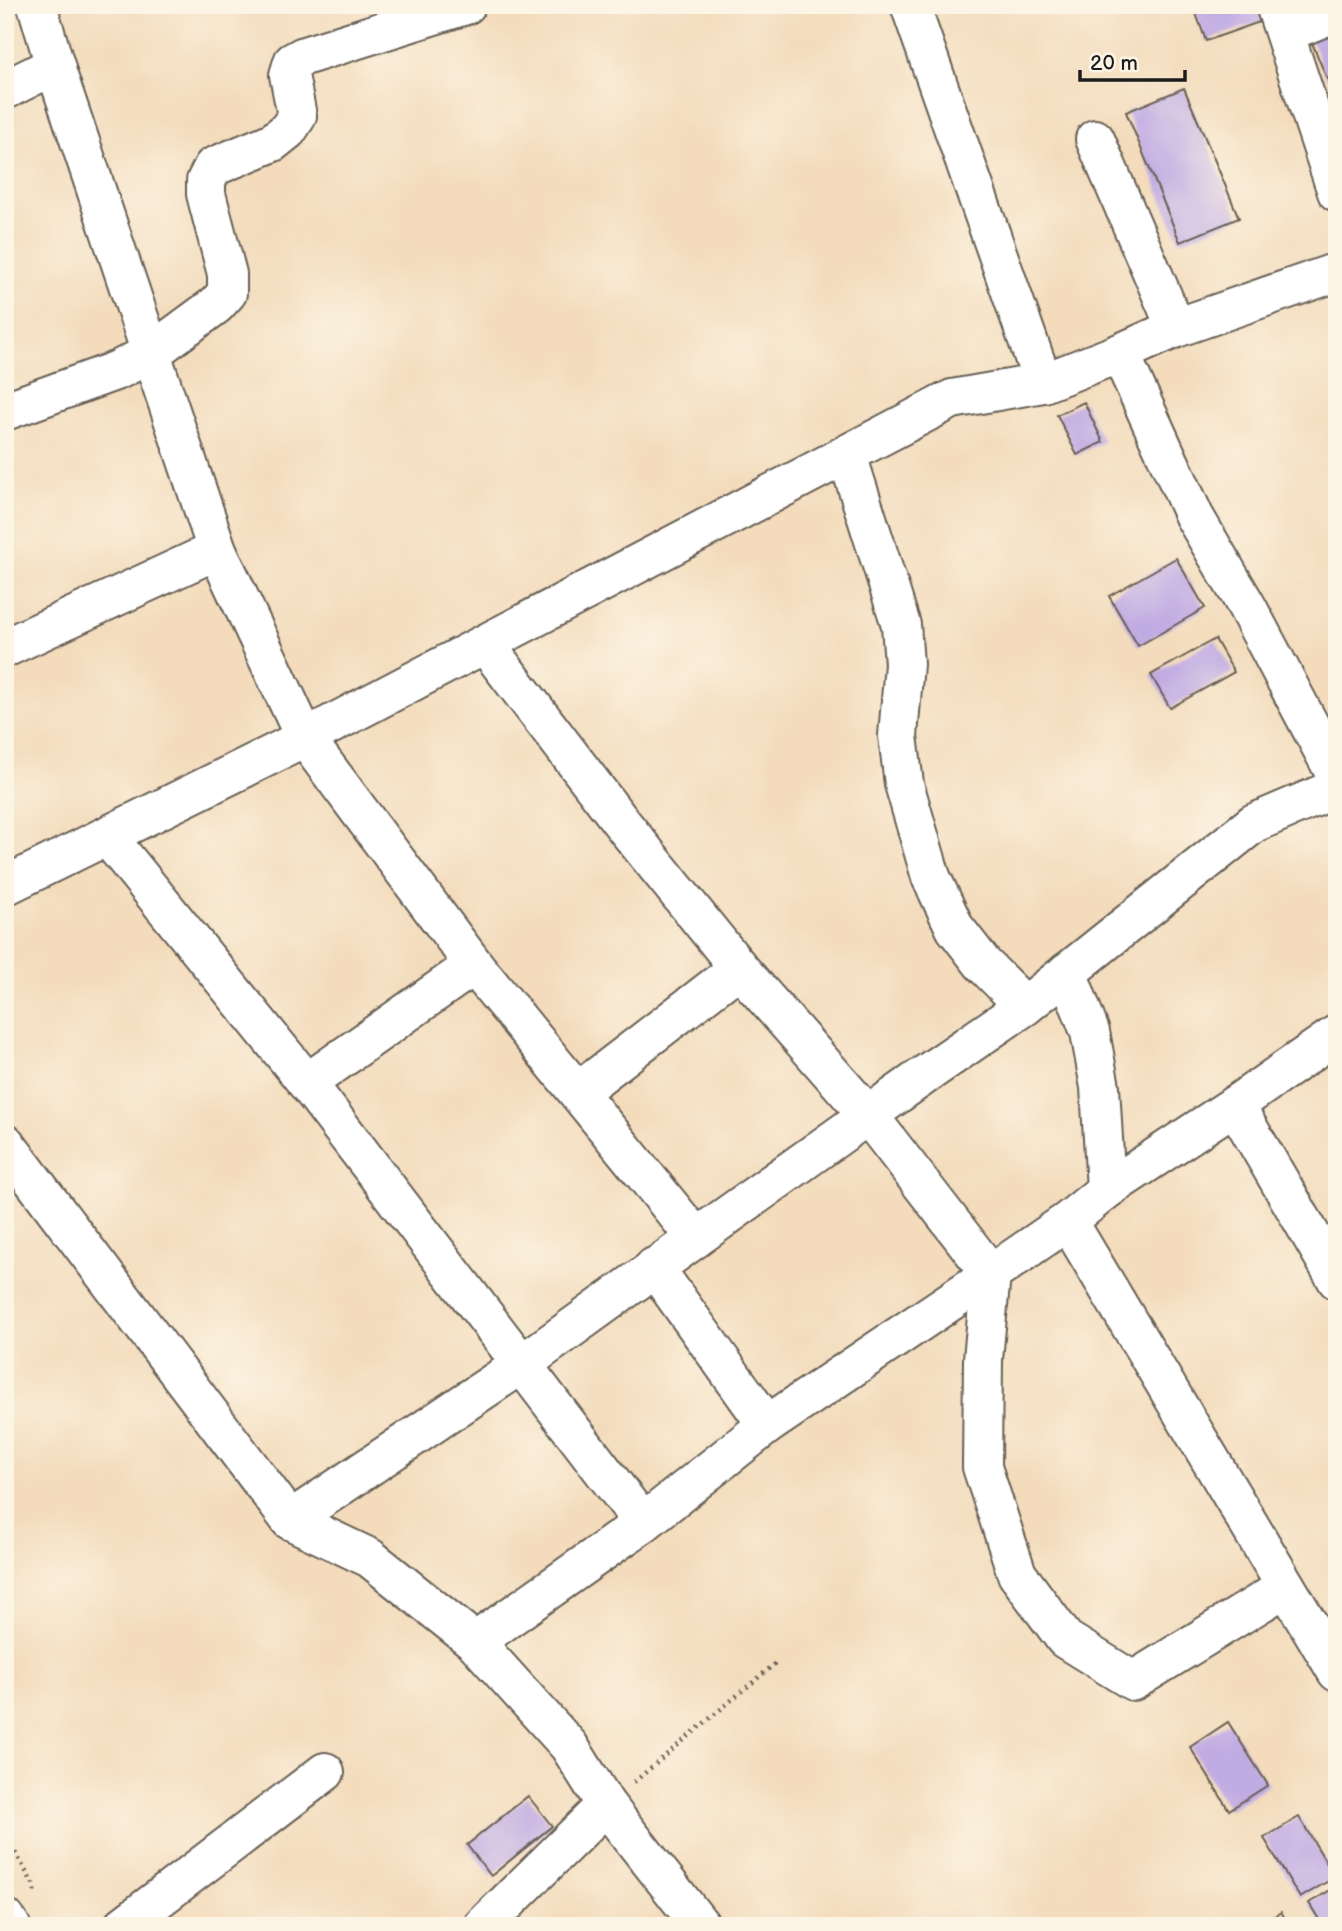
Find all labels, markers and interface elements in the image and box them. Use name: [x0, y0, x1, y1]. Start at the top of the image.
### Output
scale bar: [1080, 38, 1184, 82]
text: 20 m: [1090, 51, 1138, 76]

